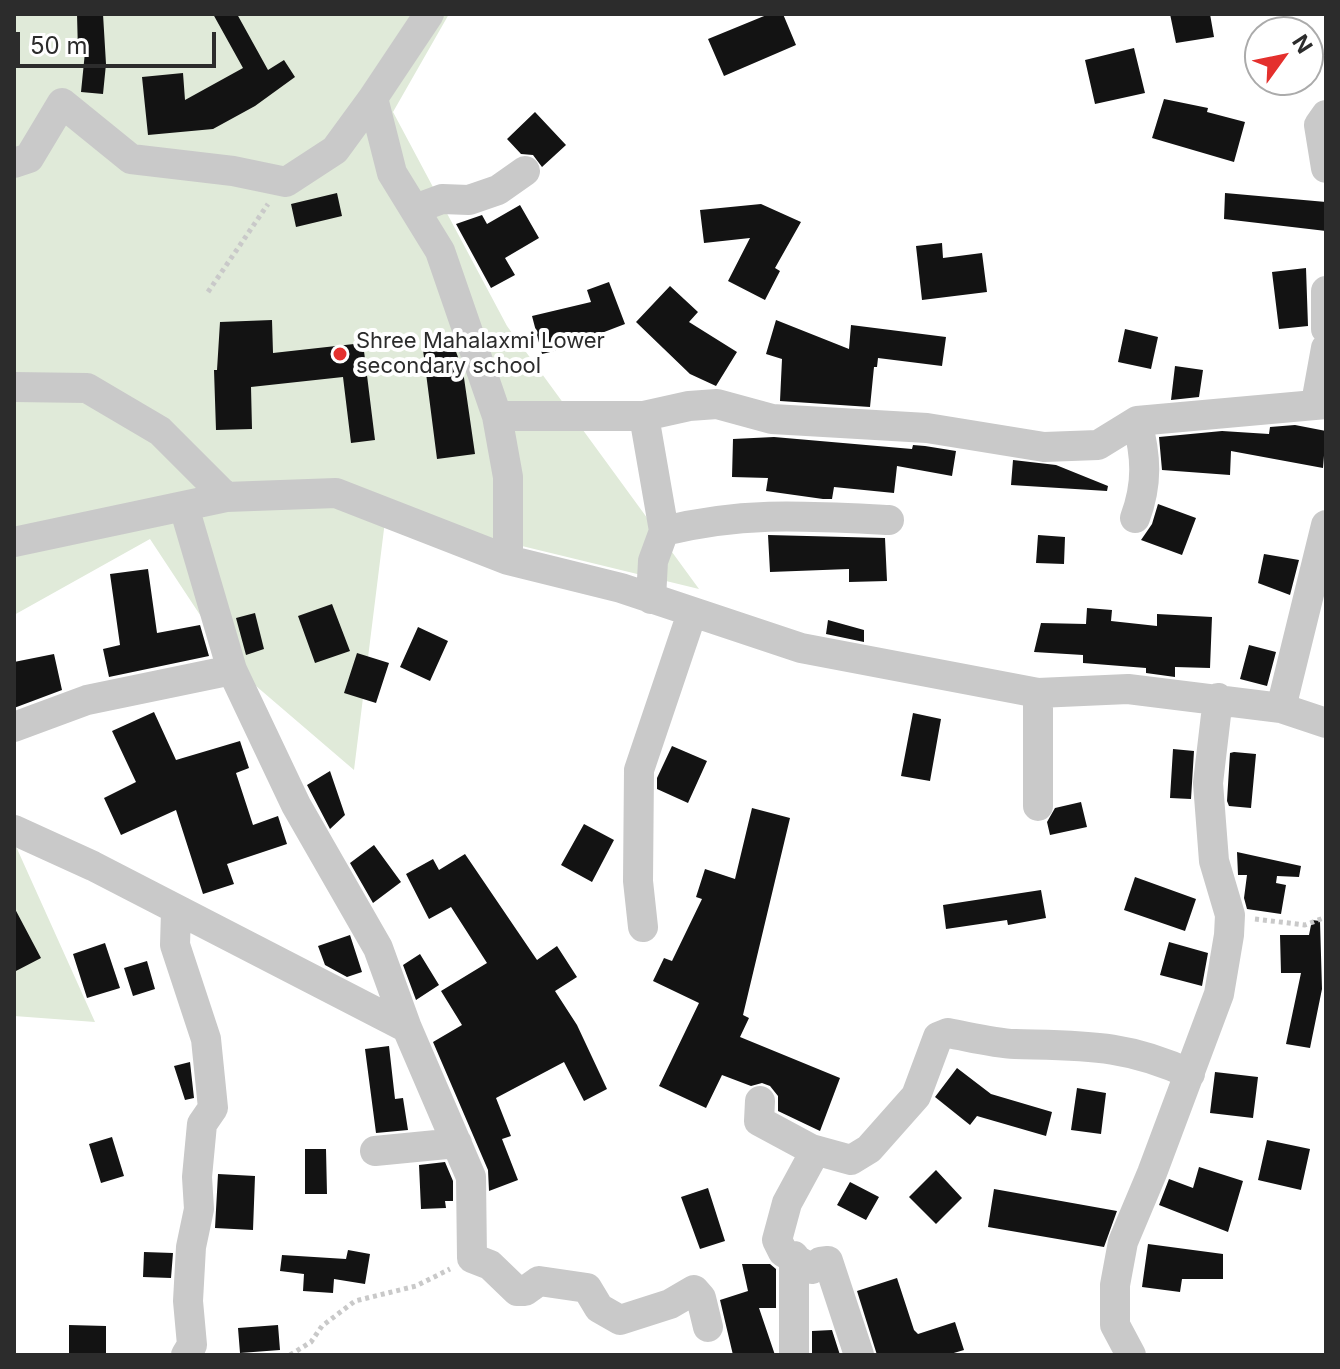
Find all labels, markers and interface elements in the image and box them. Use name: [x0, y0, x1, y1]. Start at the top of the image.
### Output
scale bar: [20, 16, 220, 66]
north arrow: [1244, 16, 1324, 96]
text: N: [1287, 30, 1318, 58]
text: 50 m: [30, 31, 88, 60]
place label: Shree Mahalaxmi Lower secondary school: [356, 328, 605, 380]
marker: Shree Mahalaxmi Lower secondary school: [331, 345, 349, 363]

